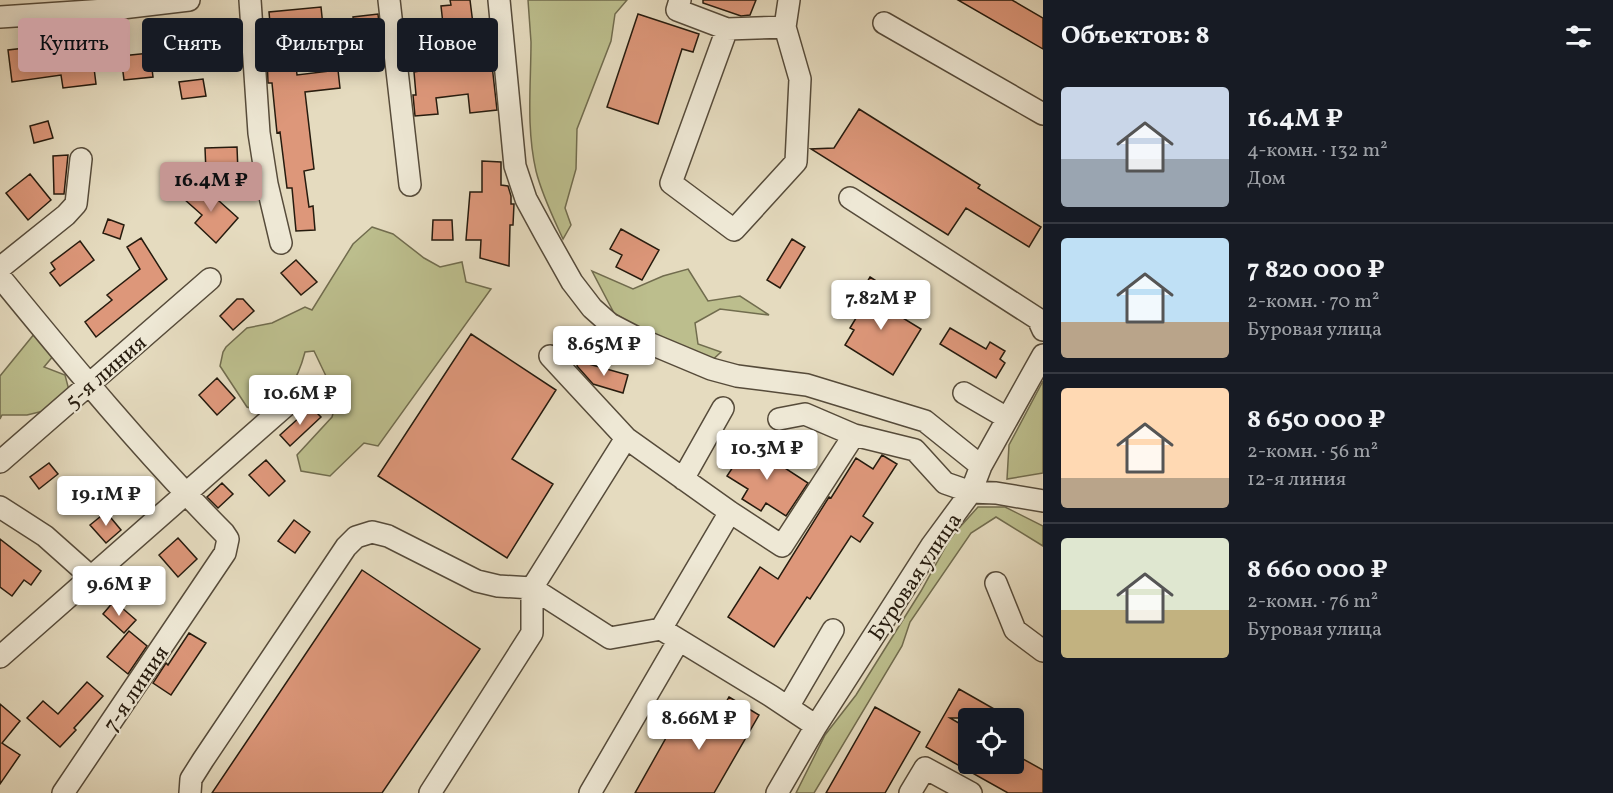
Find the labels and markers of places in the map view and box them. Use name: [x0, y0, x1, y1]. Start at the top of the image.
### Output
pin: 16.4M ₽: [156, 162, 266, 213]
pin: 7.82M ₽: [826, 280, 936, 331]
pin: 8.65M ₽: [549, 326, 659, 377]
pin: 10.6M ₽: [245, 375, 355, 426]
pin: 10.3M ₽: [712, 430, 822, 481]
pin: 19.1M ₽: [51, 476, 161, 527]
pin: 9.6M ₽: [70, 566, 168, 617]
pin: 8.66M ₽: [644, 700, 754, 751]

